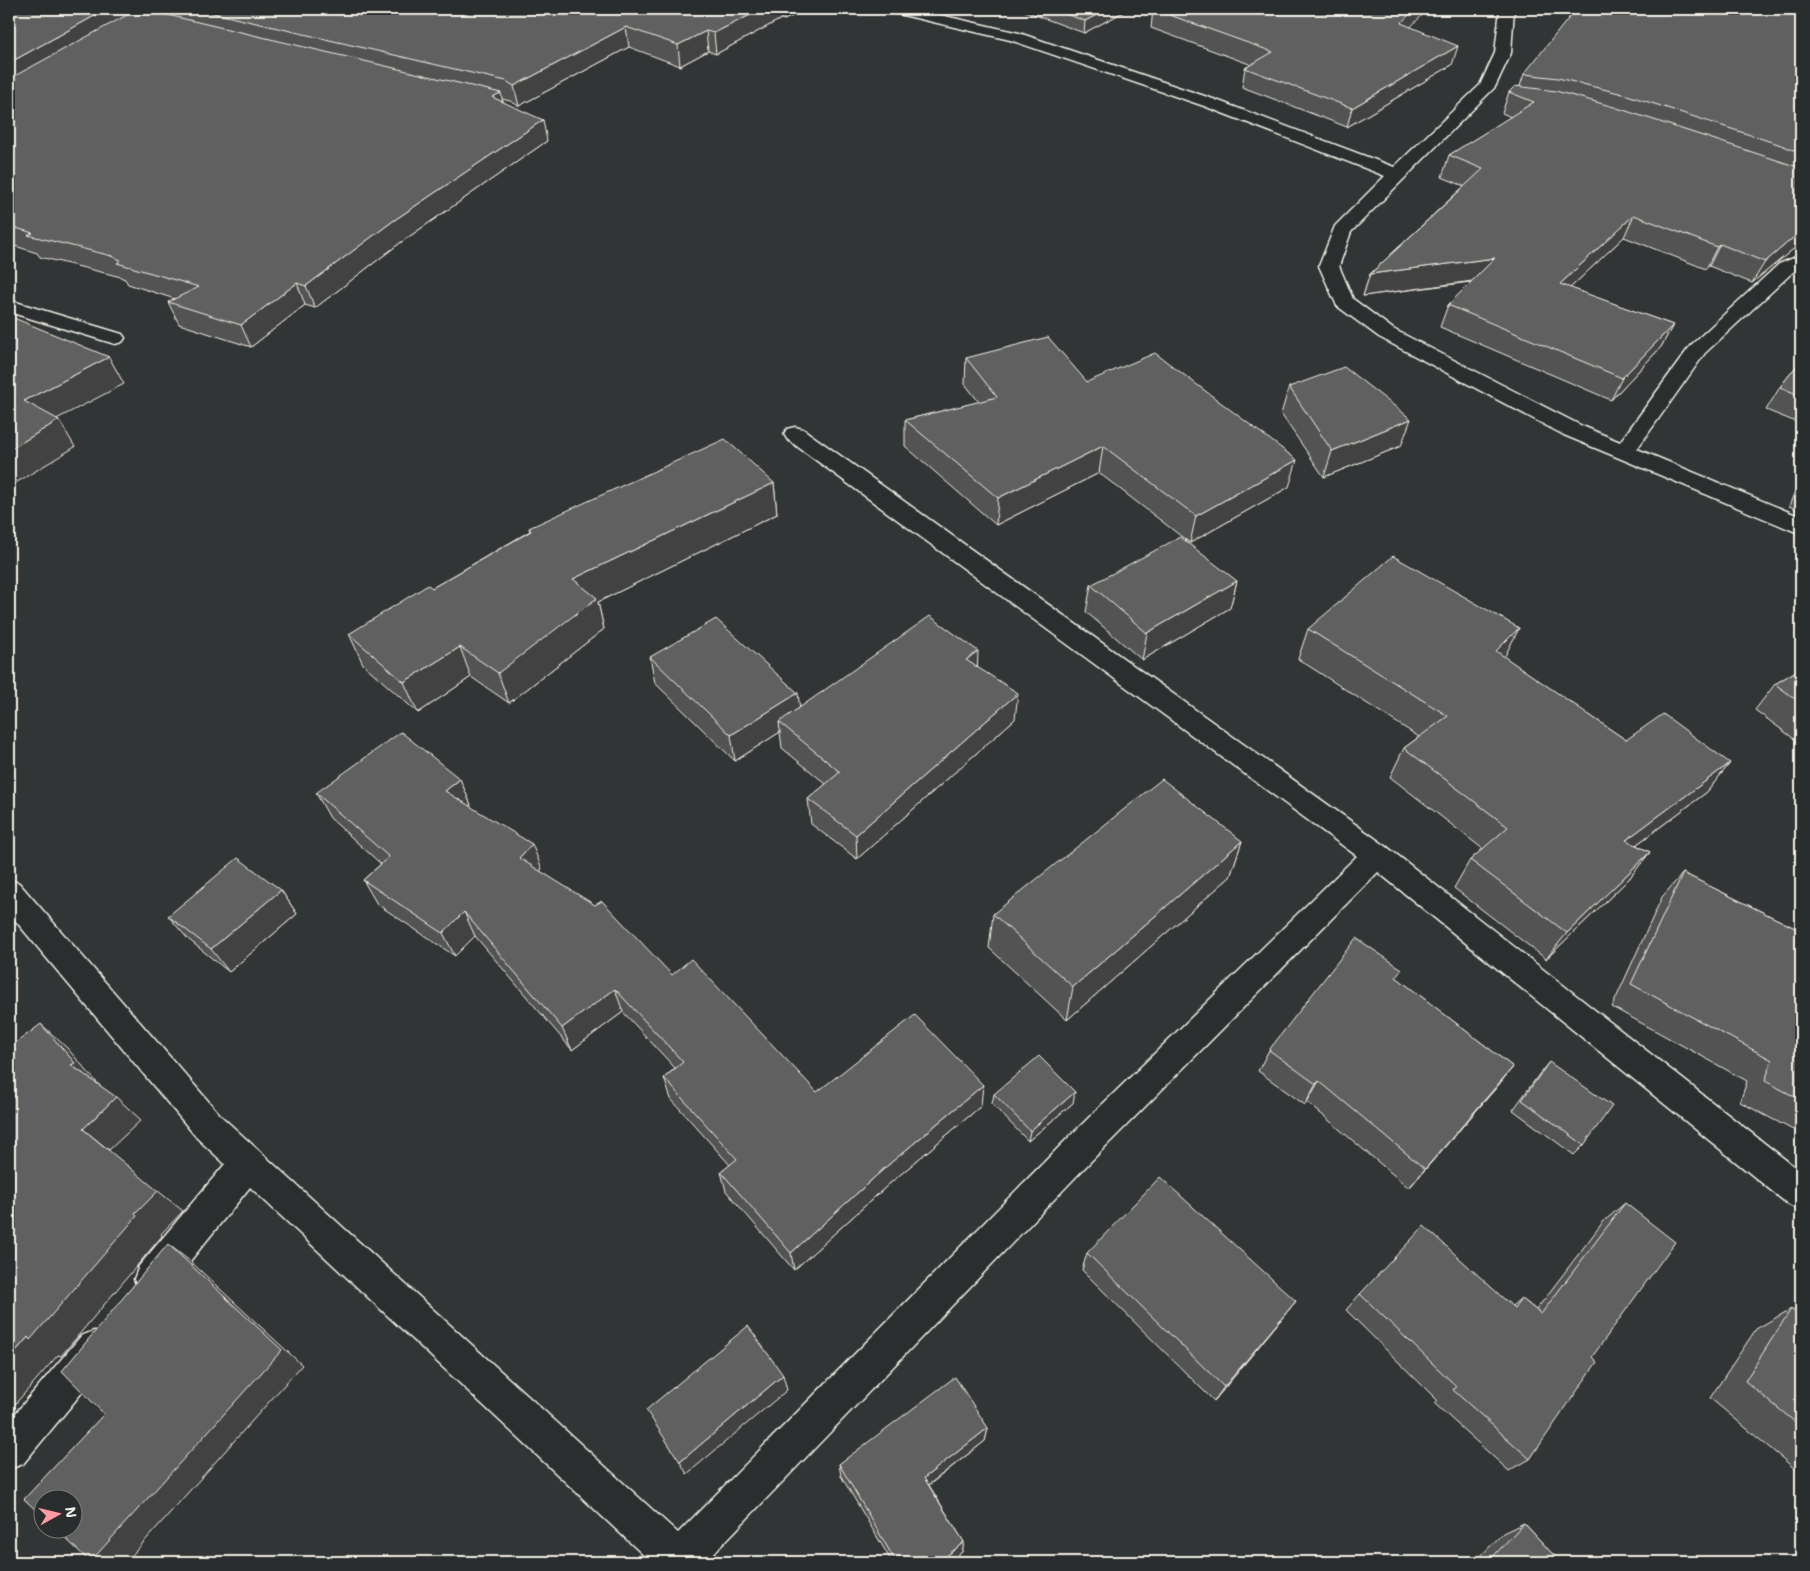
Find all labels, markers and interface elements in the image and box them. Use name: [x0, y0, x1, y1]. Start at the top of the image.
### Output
north arrow: [32, 1488, 82, 1538]
text: N: [61, 1505, 81, 1519]

